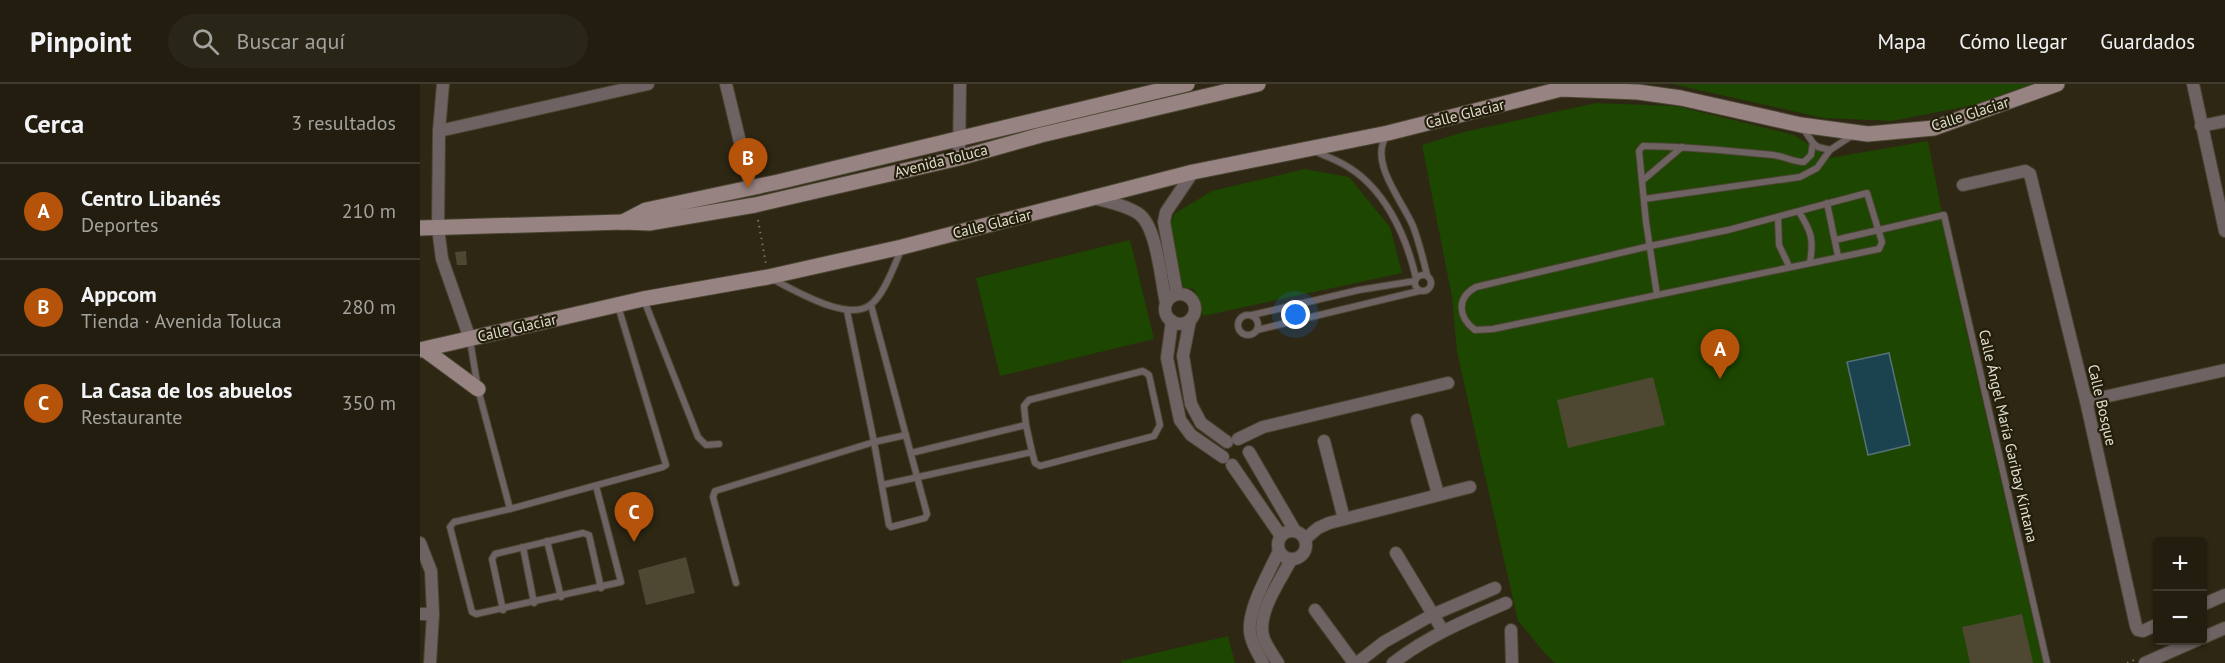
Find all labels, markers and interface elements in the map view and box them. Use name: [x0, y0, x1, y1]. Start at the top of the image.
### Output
search box: [168, 14, 588, 68]
text: Pinpoint: [30, 23, 132, 60]
icon: search: [189, 25, 222, 58]
text: Buscar aquí: [237, 27, 345, 55]
text: Mapa: [1877, 28, 1926, 55]
text: Cómo llegar: [1959, 28, 2067, 55]
text: Guardados: [2100, 28, 2195, 55]
street label: Calle Glaciar: [1929, 92, 2011, 135]
street label: Calle Glaciar: [1424, 95, 1506, 132]
text: Cerca: [24, 107, 84, 140]
text: 3 resultados: [291, 110, 396, 136]
pin: B: [728, 138, 768, 188]
street label: Avenida Toluca: [892, 140, 989, 181]
text: Centro Libanés: [81, 184, 221, 212]
text: A: [37, 198, 50, 224]
text: 210 m: [342, 198, 396, 224]
street label: Calle Glaciar: [951, 205, 1033, 242]
text: Deportes: [81, 212, 158, 238]
text: Appcom: [81, 280, 157, 308]
text: B: [38, 294, 49, 320]
text: 280 m: [342, 294, 396, 320]
your location: [1281, 300, 1310, 329]
text: Tienda · Avenida Toluca: [81, 308, 282, 334]
street label: Calle Glaciar: [476, 309, 558, 346]
street label: Calle Ángel María Garibay Kintana: [1975, 328, 2042, 544]
pin: A: [1700, 330, 1740, 379]
street label: Calle Bosque: [2084, 362, 2121, 447]
text: La Casa de los abuelos: [81, 376, 292, 404]
text: C: [38, 390, 49, 416]
text: 350 m: [342, 390, 396, 416]
text: Restaurante: [81, 404, 182, 430]
pin: C: [614, 492, 654, 542]
map controls: [2153, 537, 2207, 645]
button: +: [2153, 537, 2207, 591]
button: −: [2153, 591, 2207, 645]

